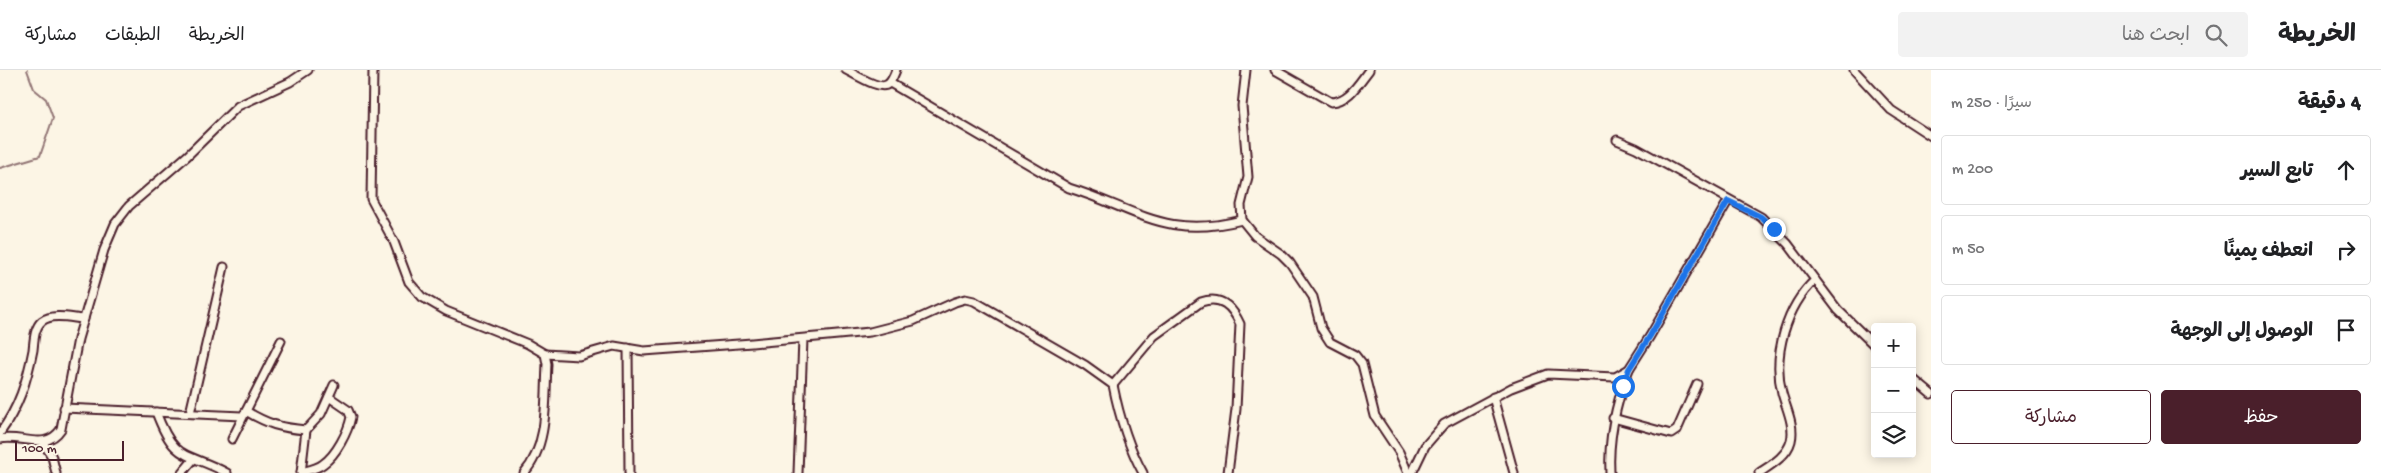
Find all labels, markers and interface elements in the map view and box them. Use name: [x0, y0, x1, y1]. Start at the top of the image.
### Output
search box: [1898, 12, 2248, 57]
icon: search: [2202, 21, 2230, 49]
text: الخريطة: [2278, 22, 2356, 51]
text: ابحث هنا: [2122, 25, 2190, 48]
text: مشاركة: [25, 26, 77, 47]
text: الطبقات: [105, 26, 161, 47]
text: الخريطة: [189, 26, 245, 47]
text: 4 دقيقة: [2298, 92, 2361, 117]
text: سيرًا · 250 m: [1951, 95, 2032, 114]
icon: ahead: [2332, 156, 2360, 184]
text: 200 m: [1952, 161, 1993, 180]
text: تابع السير: [2241, 161, 2313, 184]
route end: [1763, 218, 1786, 241]
icon: right: [2332, 236, 2360, 264]
text: 50 m: [1952, 241, 1985, 260]
text: انعطف يمينًا: [2224, 241, 2313, 264]
icon: arrive: [2332, 316, 2360, 344]
text: الوصول إلى الوجهة: [2170, 321, 2313, 344]
map controls: [1871, 323, 1916, 458]
button: +: [1871, 323, 1916, 368]
button: −: [1871, 368, 1916, 413]
route start: [1612, 375, 1635, 398]
button: مشاركة: [1951, 390, 2151, 444]
button: حفظ: [2161, 390, 2361, 444]
button: layers: [1871, 413, 1916, 458]
scale bar: [15, 438, 124, 461]
text: 100 m: [22, 441, 57, 458]

